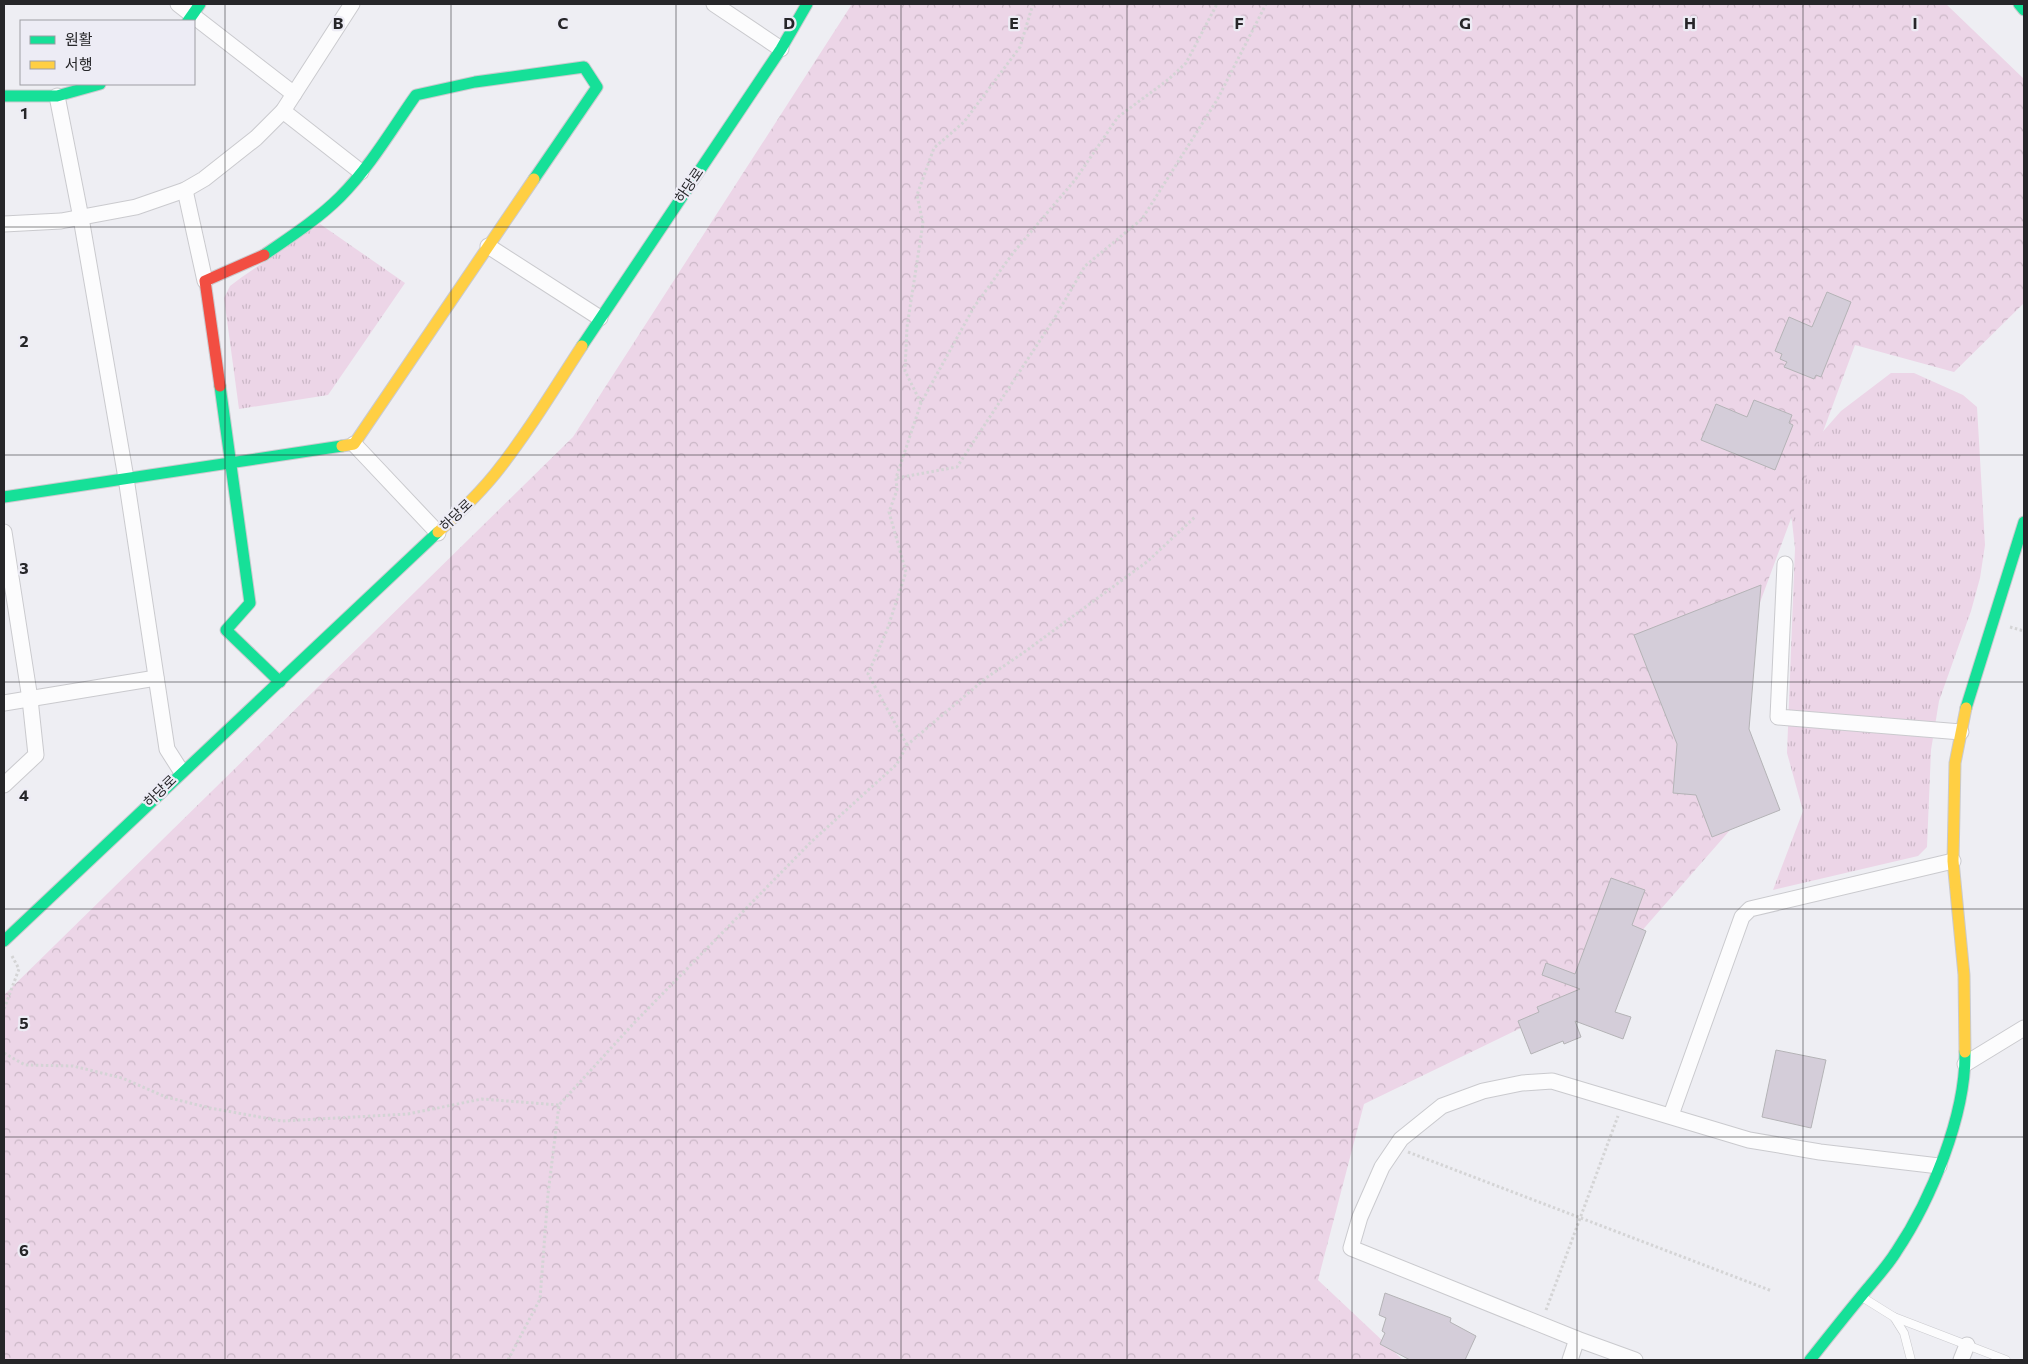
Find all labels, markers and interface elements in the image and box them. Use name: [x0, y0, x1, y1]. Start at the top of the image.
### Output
text: B: [333, 13, 344, 32]
text: C: [558, 13, 569, 32]
text: D: [783, 13, 795, 32]
text: E: [1009, 13, 1019, 32]
text: F: [1234, 13, 1244, 32]
text: G: [1459, 13, 1471, 32]
text: H: [1684, 13, 1696, 32]
text: I: [1912, 13, 1918, 32]
legend: [20, 20, 195, 85]
text: 원활: [65, 30, 93, 48]
text: 서행: [65, 55, 93, 73]
text: 1: [20, 103, 28, 122]
street label: 하당로: [671, 164, 707, 205]
text: 2: [19, 331, 29, 350]
street label: 하당로: [436, 495, 476, 534]
text: 3: [19, 558, 29, 577]
street label: 하당로: [140, 771, 180, 810]
text: 4: [19, 785, 29, 804]
text: 5: [19, 1013, 29, 1032]
text: 6: [19, 1240, 29, 1259]

